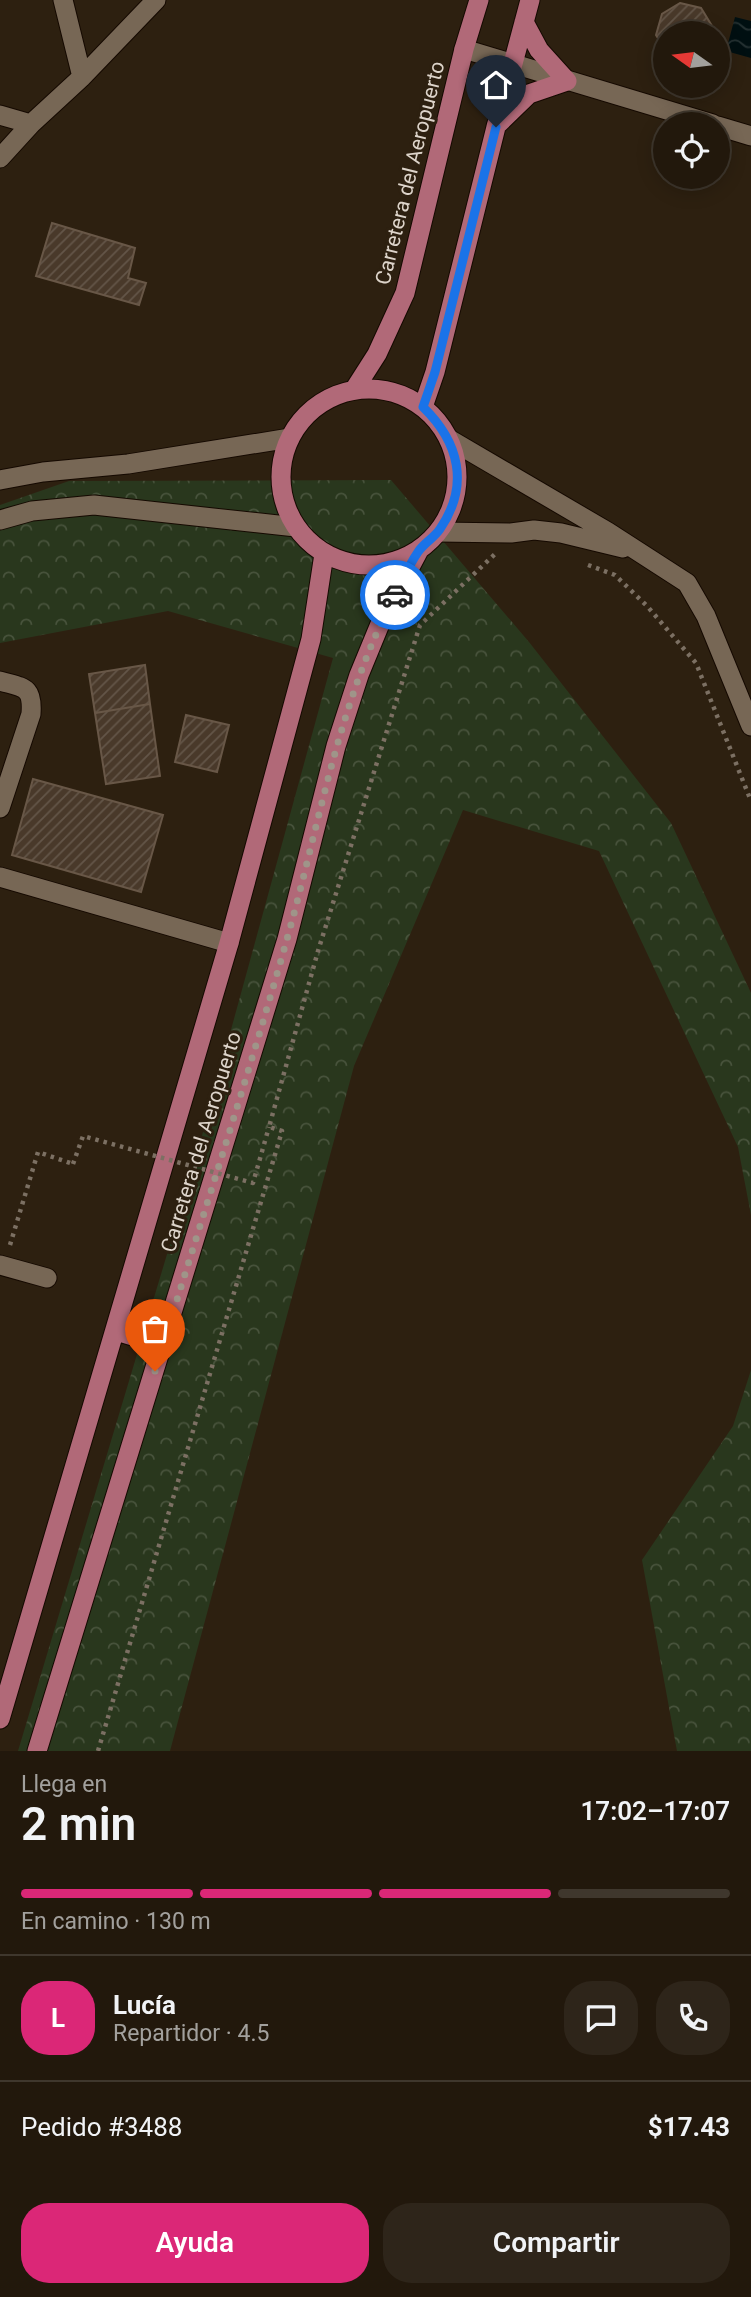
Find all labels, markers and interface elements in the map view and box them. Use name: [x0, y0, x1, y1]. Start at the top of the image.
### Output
north arrow: [653, 21, 730, 98]
map controls: [653, 21, 730, 189]
pin: [466, 55, 526, 127]
street label: Carretera del Aeropuerto: [371, 59, 449, 287]
icon: home: [477, 66, 515, 104]
button: locate: [653, 112, 730, 189]
courier: [360, 560, 430, 630]
icon: car: [376, 576, 414, 614]
street label: Carretera del Aeropuerto: [156, 1029, 246, 1255]
pin: [125, 1299, 185, 1371]
icon: bag: [136, 1310, 174, 1348]
text: Llega en: [21, 1771, 107, 1798]
text: 17:02–17:07: [580, 1796, 730, 1826]
text: 2 min: [21, 1797, 136, 1851]
text: En camino · 130 m: [21, 1908, 211, 1935]
button: chat: [564, 1981, 638, 2055]
button: phone: [656, 1981, 730, 2055]
text: Lucía: [113, 1990, 176, 2020]
text: L: [51, 2003, 65, 2033]
text: Repartidor · 4.5: [113, 2020, 270, 2047]
text: Pedido #3488: [21, 2112, 182, 2142]
text: $17.43: [648, 2112, 730, 2142]
button: Ayuda: [21, 2203, 369, 2283]
button: Compartir: [383, 2203, 730, 2283]

